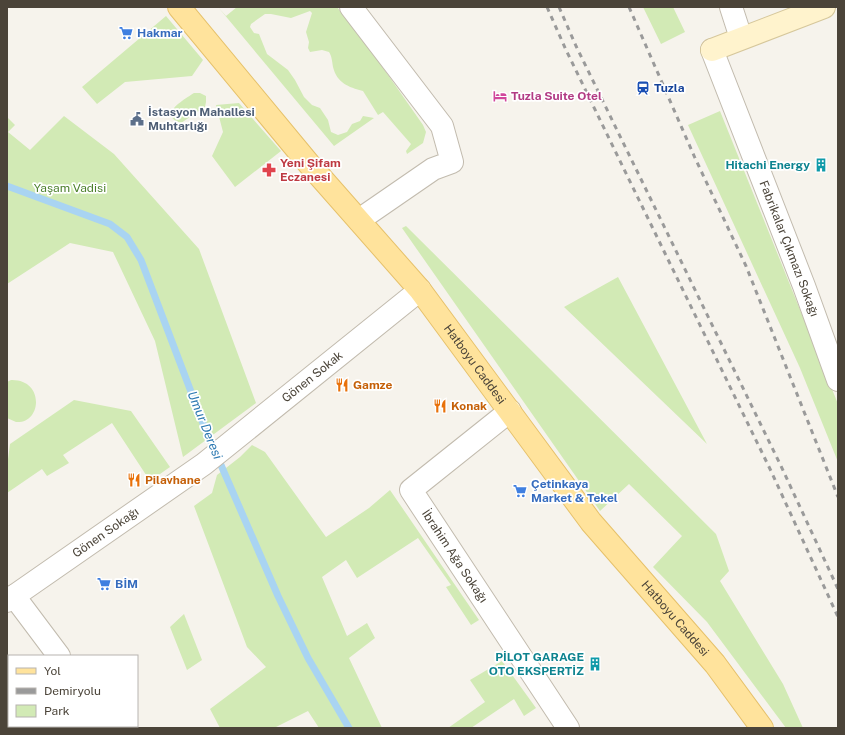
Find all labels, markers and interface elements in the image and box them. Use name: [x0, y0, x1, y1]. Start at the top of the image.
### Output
supermarket icon: Hakmar: [118, 25, 134, 41]
place label: Hakmar: [137, 26, 182, 40]
station icon: Tuzla: [635, 80, 651, 96]
place label: Tuzla: [654, 81, 685, 95]
hotel icon: Tuzla Suite Otel: [492, 88, 508, 104]
place label: Tuzla Suite Otel: [511, 89, 602, 103]
place label: İstasyon Mahallesi Muhtarlığı: [148, 105, 255, 133]
public building icon: İstasyon Mahallesi Muhtarlığı: [129, 111, 145, 127]
place label: Yeni Şifam Eczanesi: [280, 156, 341, 184]
building icon: Hitachi Energy: [813, 157, 829, 173]
place label: Hitachi Energy: [725, 158, 810, 172]
pharmacy icon: Yeni Şifam Eczanesi: [261, 162, 277, 178]
street label: Fabrikalar Çıkmazı Sokağı: [757, 178, 821, 319]
park label: Yaşam Vadisi: [34, 181, 106, 195]
street label: Hatboyu Caddesi: [441, 322, 509, 407]
street label: Gönen Sokak: [279, 348, 346, 405]
restaurant icon: Gamze: [334, 377, 350, 393]
place label: Gamze: [353, 378, 392, 392]
water label: Umur Deresi: [185, 389, 226, 462]
restaurant icon: Konak: [432, 398, 448, 414]
place label: Konak: [451, 399, 487, 413]
restaurant icon: Pilavhane: [126, 472, 142, 488]
place label: Pilavhane: [145, 473, 201, 487]
place label: Çetinkaya Market & Tekel: [531, 477, 618, 505]
supermarket icon: Çetinkaya Market & Tekel: [512, 483, 528, 499]
street label: Gönen Sokağı: [70, 505, 141, 560]
street label: İbrahim Ağa Sokağı: [419, 507, 490, 605]
supermarket icon: BİM: [96, 576, 112, 592]
place label: BİM: [115, 577, 138, 591]
street label: Hatboyu Caddesi: [639, 578, 712, 659]
place label: PİLOT GARAGE OTO EKSPERTİZ: [489, 650, 584, 678]
legend: [8, 655, 138, 727]
building icon: PİLOT GARAGE OTO EKSPERTİZ: [587, 656, 603, 672]
text: Yol: [44, 664, 61, 678]
text: Demiryolu: [44, 684, 101, 698]
text: Park: [44, 704, 70, 718]

